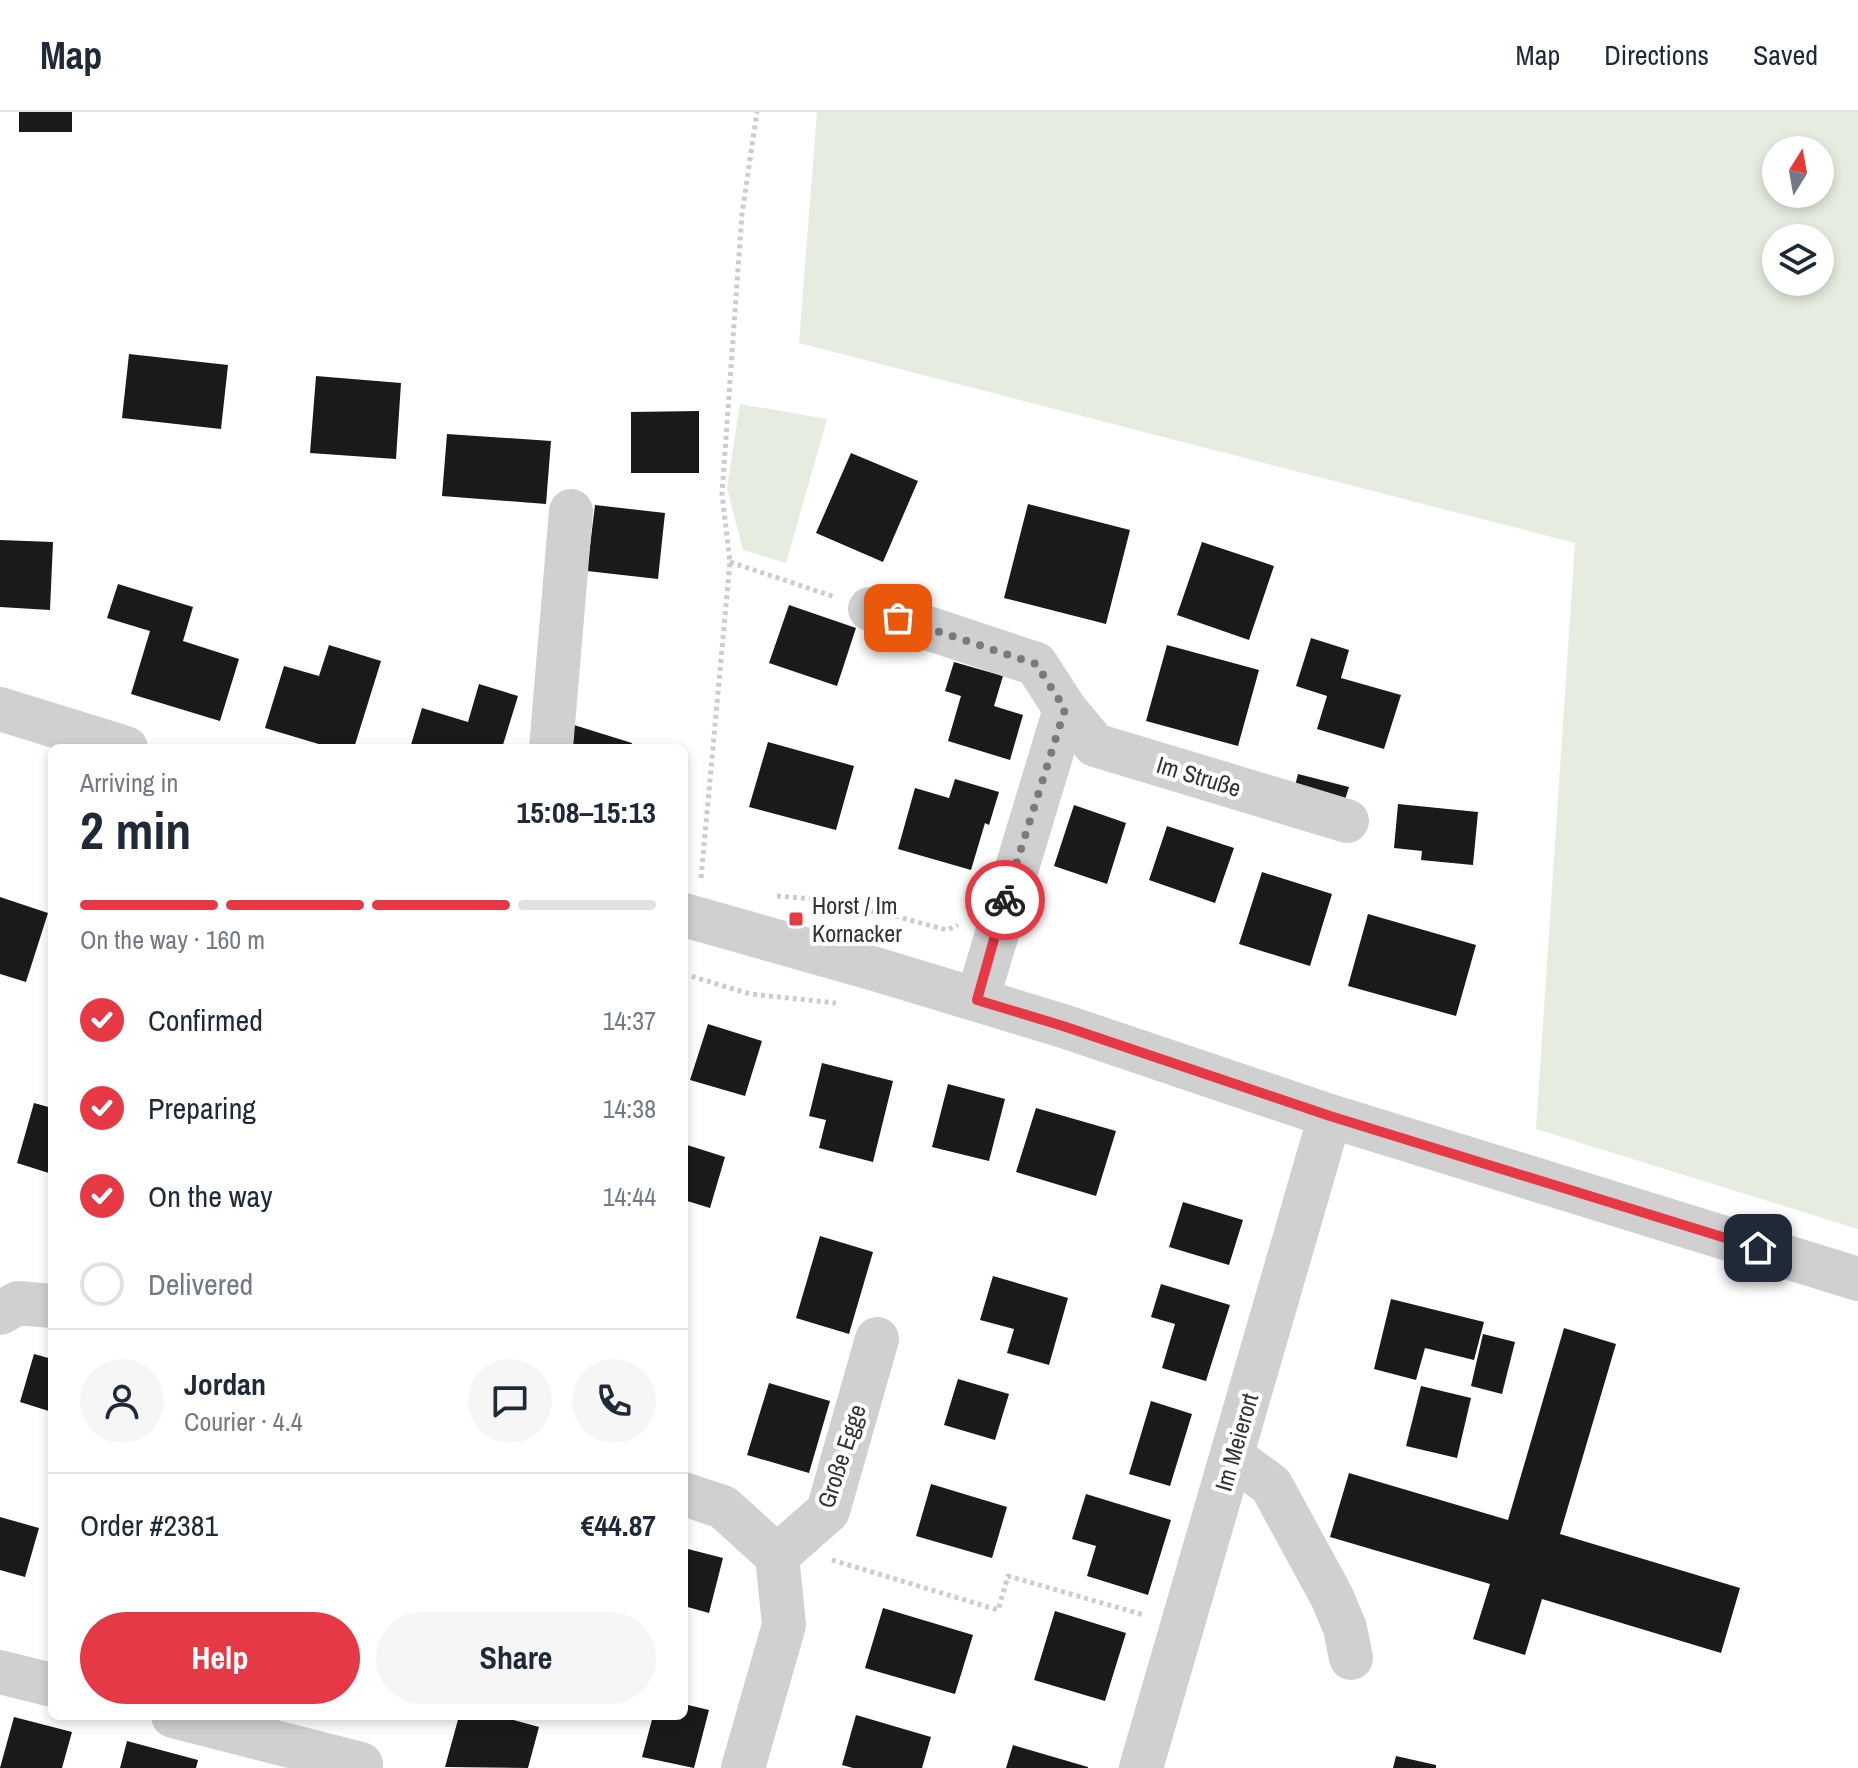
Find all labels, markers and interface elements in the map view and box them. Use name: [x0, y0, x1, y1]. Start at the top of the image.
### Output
text: Map: [40, 30, 102, 81]
text: Map: [1516, 36, 1560, 74]
text: Directions: [1604, 36, 1709, 74]
text: Saved: [1753, 36, 1818, 74]
north arrow: [1762, 136, 1834, 208]
map controls: [1762, 136, 1834, 296]
button: layers: [1762, 224, 1834, 296]
pin: [864, 584, 932, 652]
icon: bag: [876, 596, 920, 640]
street label: Im Struße: [1153, 748, 1245, 804]
text: Arriving in: [80, 765, 178, 800]
text: 15:08–15:13: [517, 792, 656, 832]
text: 2 min: [80, 795, 191, 865]
courier: [965, 860, 1045, 940]
icon: bike: [983, 878, 1027, 922]
place label: Horst / Im Kornacker: [812, 889, 902, 949]
marker: Horst / Im Kornacker: [787, 910, 805, 928]
text: On the way · 160 m: [80, 922, 265, 957]
icon: check: [80, 998, 124, 1042]
text: Confirmed: [148, 1000, 263, 1040]
text: 14:37: [603, 1003, 656, 1038]
icon: check: [80, 1086, 124, 1130]
text: Preparing: [148, 1088, 256, 1128]
text: 14:38: [603, 1091, 656, 1126]
icon: check: [80, 1174, 124, 1218]
text: On the way: [148, 1176, 272, 1216]
text: 14:44: [603, 1179, 656, 1214]
pin: [1724, 1214, 1792, 1282]
icon: home: [1736, 1226, 1780, 1270]
text: Delivered: [148, 1264, 253, 1304]
button: person: [80, 1359, 164, 1443]
button: chat: [468, 1359, 552, 1443]
button: phone: [572, 1359, 656, 1443]
text: Jordan: [184, 1364, 266, 1404]
street label: Im Meierort: [1207, 1389, 1265, 1495]
street label: Große Egge: [809, 1400, 873, 1512]
text: Courier · 4.4: [184, 1404, 303, 1439]
text: Order #2381: [80, 1505, 218, 1545]
text: €44.87: [581, 1505, 656, 1545]
button: Help: [80, 1612, 360, 1704]
button: Share: [376, 1612, 656, 1704]

